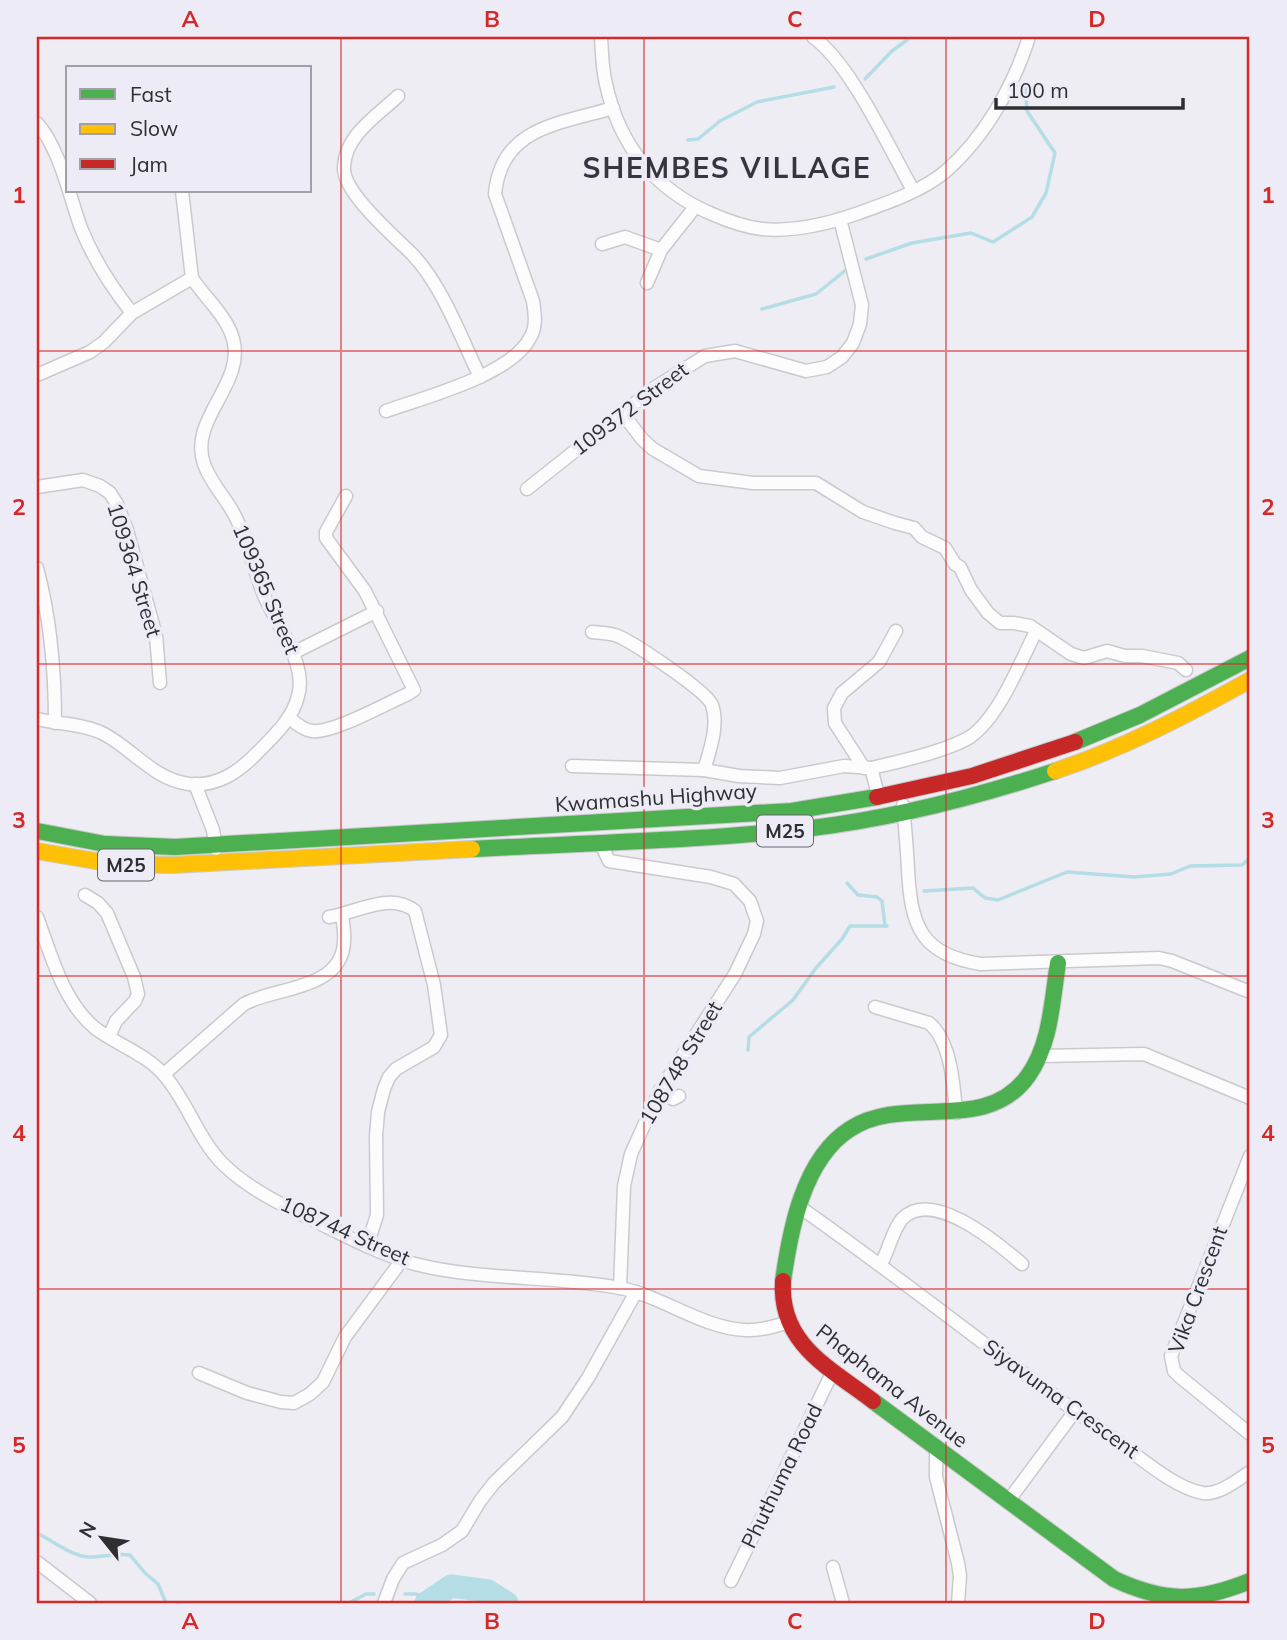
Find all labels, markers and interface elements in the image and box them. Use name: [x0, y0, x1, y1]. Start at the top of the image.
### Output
text: A: [181, 4, 199, 33]
text: B: [484, 4, 500, 33]
text: C: [787, 4, 803, 33]
text: D: [1088, 4, 1106, 33]
legend: [66, 66, 312, 192]
scale bar: [996, 66, 1184, 110]
text: 100 m: [1007, 77, 1069, 103]
text: Fast: [130, 81, 172, 107]
text: Slow: [130, 115, 178, 141]
district label: SHEMBES VILLAGE: [582, 150, 872, 185]
text: Jam: [130, 151, 168, 177]
text: 1: [12, 180, 26, 209]
text: 1: [1261, 180, 1275, 209]
street label: 109372 Street: [566, 356, 693, 460]
text: 2: [12, 492, 26, 521]
text: 2: [1261, 492, 1275, 521]
street label: 109364 Street: [102, 499, 168, 640]
street label: 109365 Street: [228, 519, 306, 658]
street label: Kwamashu Highway: [554, 777, 758, 817]
text: 3: [12, 805, 26, 834]
text: 3: [1261, 805, 1275, 834]
road number: M25: [757, 816, 813, 846]
road number: M25: [98, 850, 154, 880]
street label: 108748 Street: [633, 996, 727, 1129]
text: 4: [12, 1118, 26, 1147]
text: 4: [1261, 1118, 1275, 1147]
street label: 108744 Street: [277, 1190, 414, 1270]
street label: Vika Crescent: [1162, 1223, 1232, 1357]
street label: Phaphama Avenue: [811, 1318, 974, 1453]
street label: Siyavuma Crescent: [979, 1333, 1145, 1463]
street label: Phuthuma Road: [735, 1399, 827, 1552]
text: 5: [12, 1430, 26, 1459]
text: 5: [1261, 1430, 1275, 1459]
north arrow: [66, 1504, 136, 1574]
text: N: [73, 1517, 101, 1542]
text: A: [181, 1606, 199, 1635]
text: B: [484, 1606, 500, 1635]
text: C: [787, 1606, 803, 1635]
text: D: [1088, 1606, 1106, 1635]

